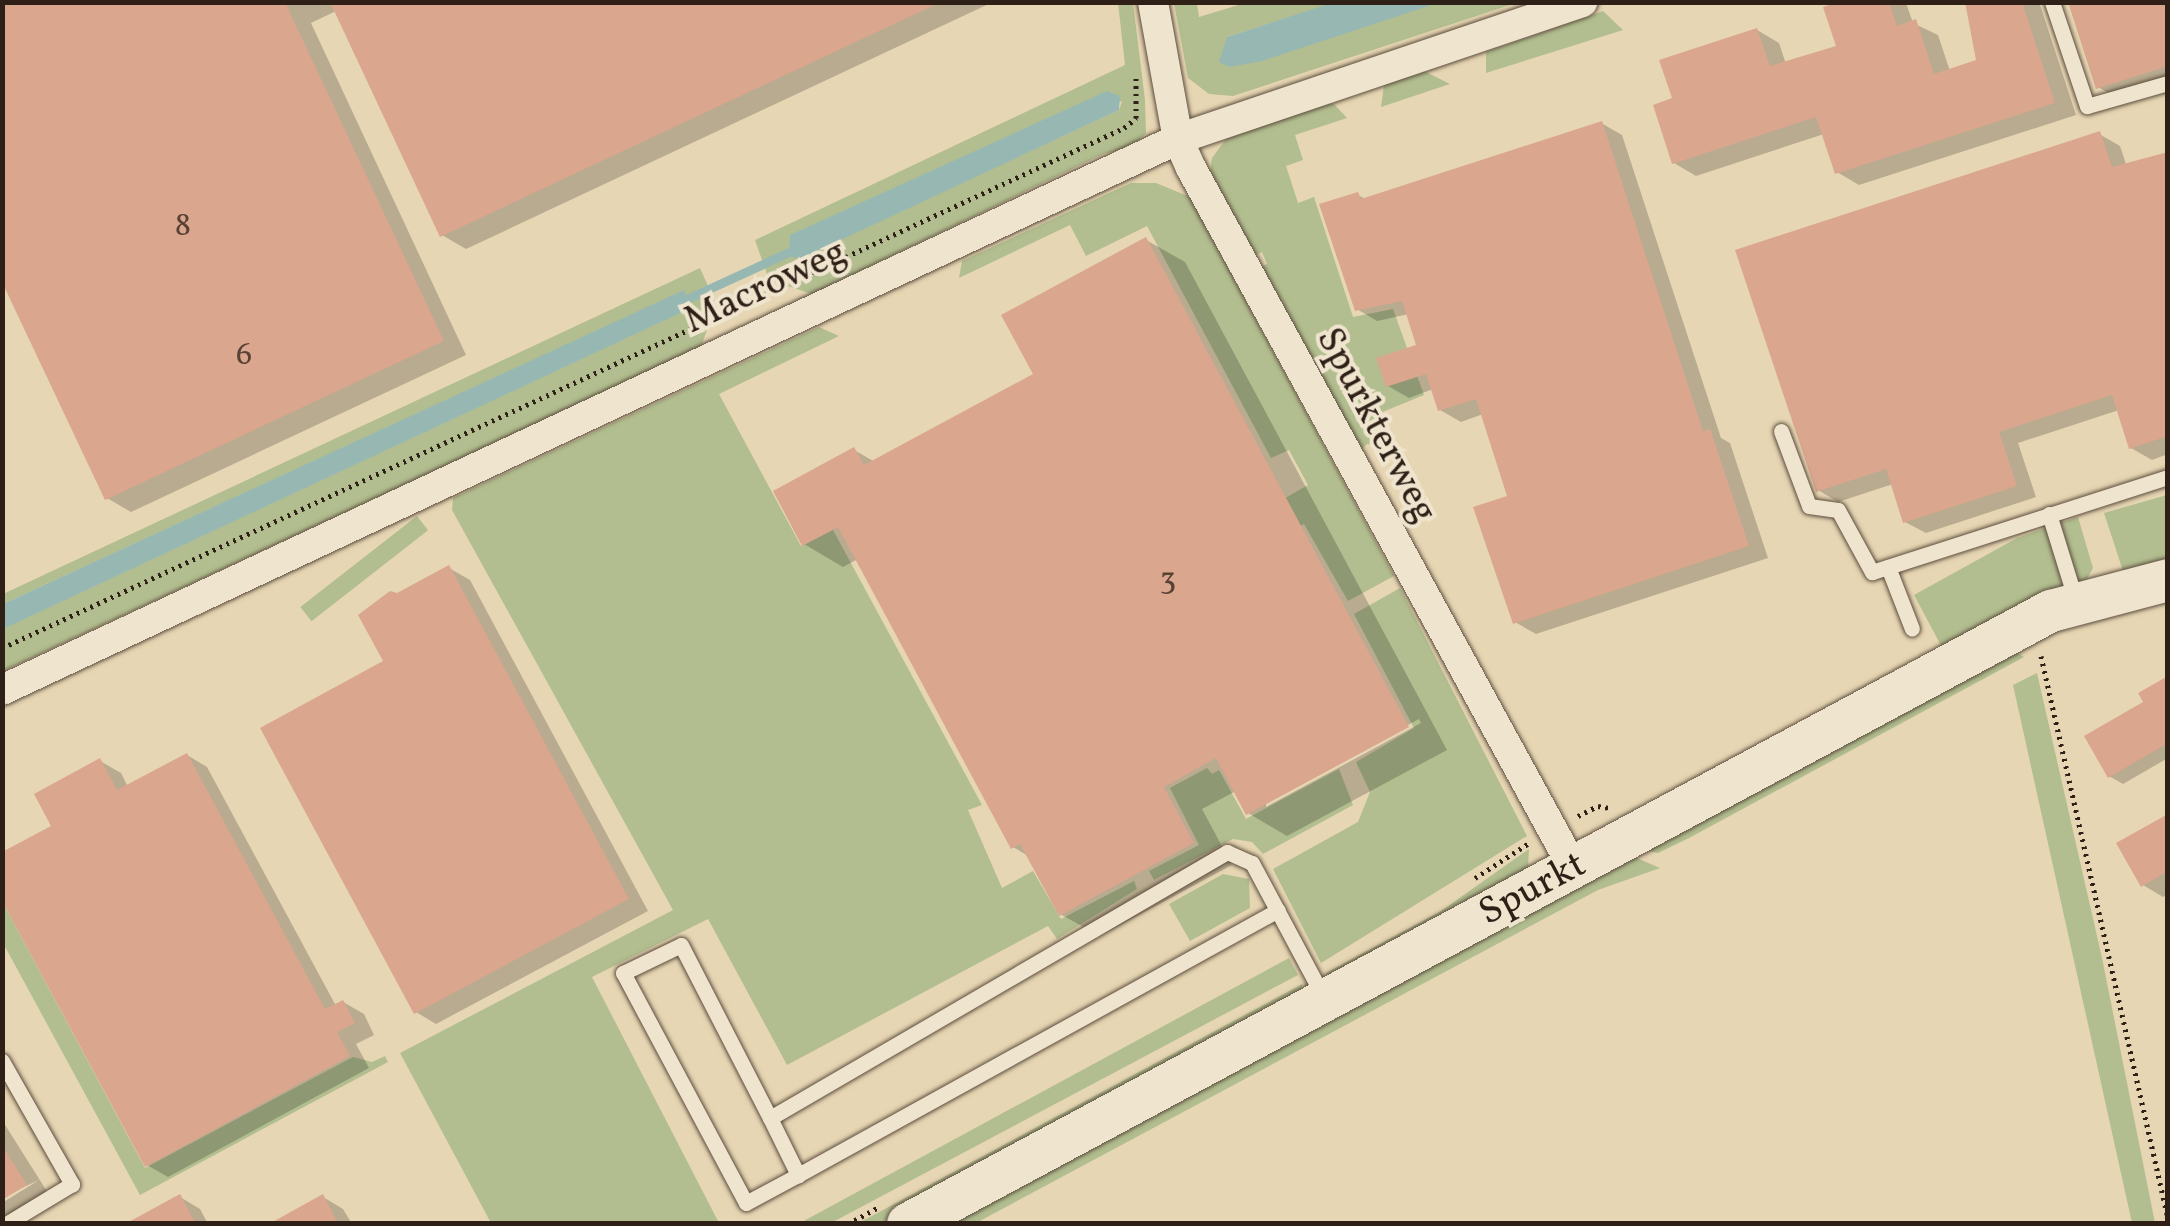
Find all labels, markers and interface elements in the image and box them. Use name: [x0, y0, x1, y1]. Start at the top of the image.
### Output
house number: 8: [175, 208, 191, 246]
street label: Macroweg: [678, 231, 854, 345]
street label: Spurkterweg: [1305, 321, 1445, 531]
house number: 6: [236, 337, 252, 375]
house number: 3: [1160, 562, 1176, 600]
street label: Spurkt: [1472, 843, 1594, 937]

